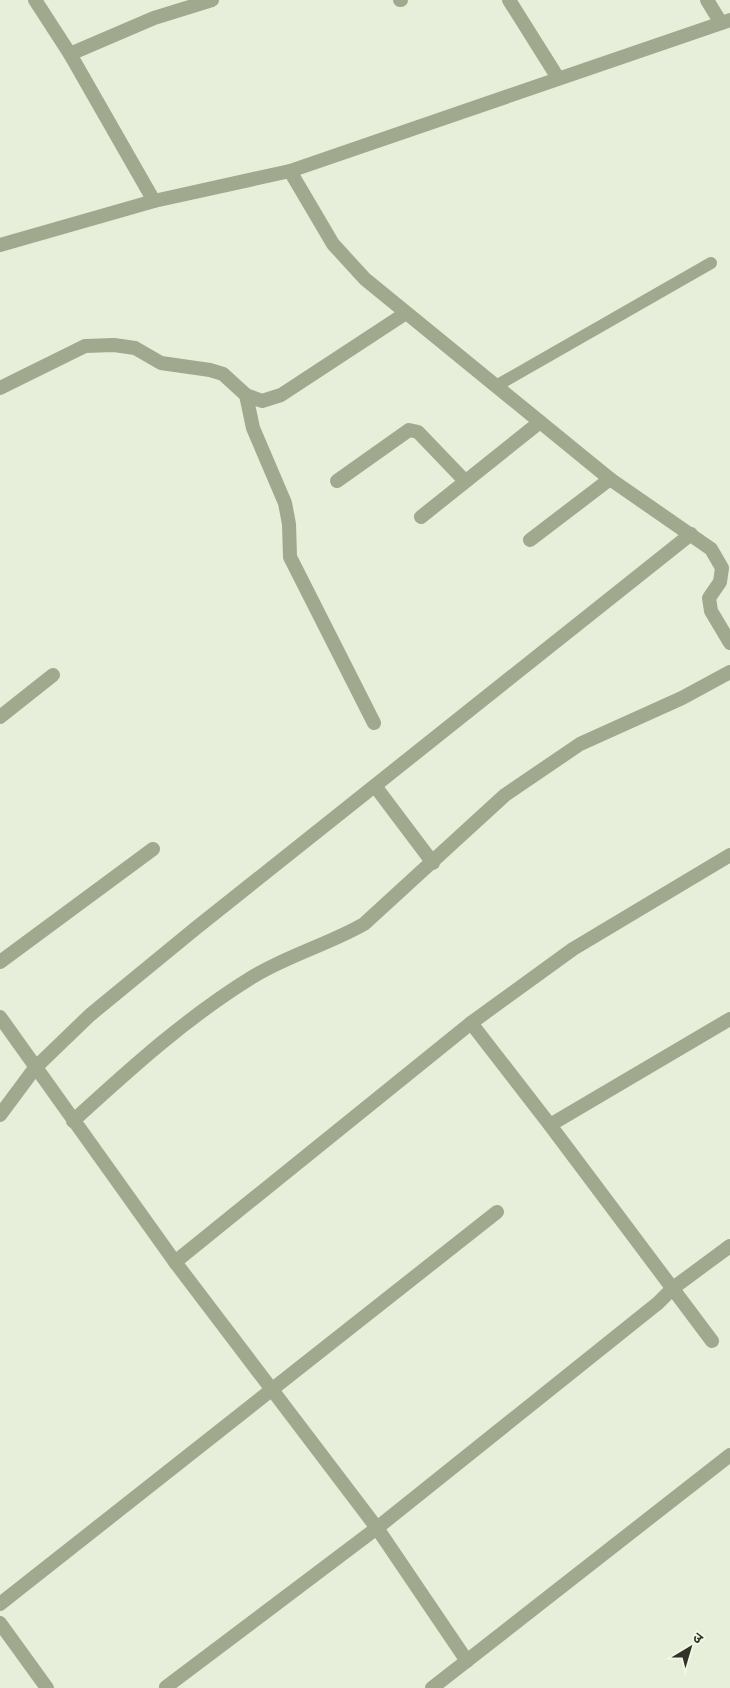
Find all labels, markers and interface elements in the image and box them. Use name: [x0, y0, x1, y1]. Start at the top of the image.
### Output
north arrow: [665, 1623, 715, 1673]
text: उ: [690, 1628, 707, 1647]

